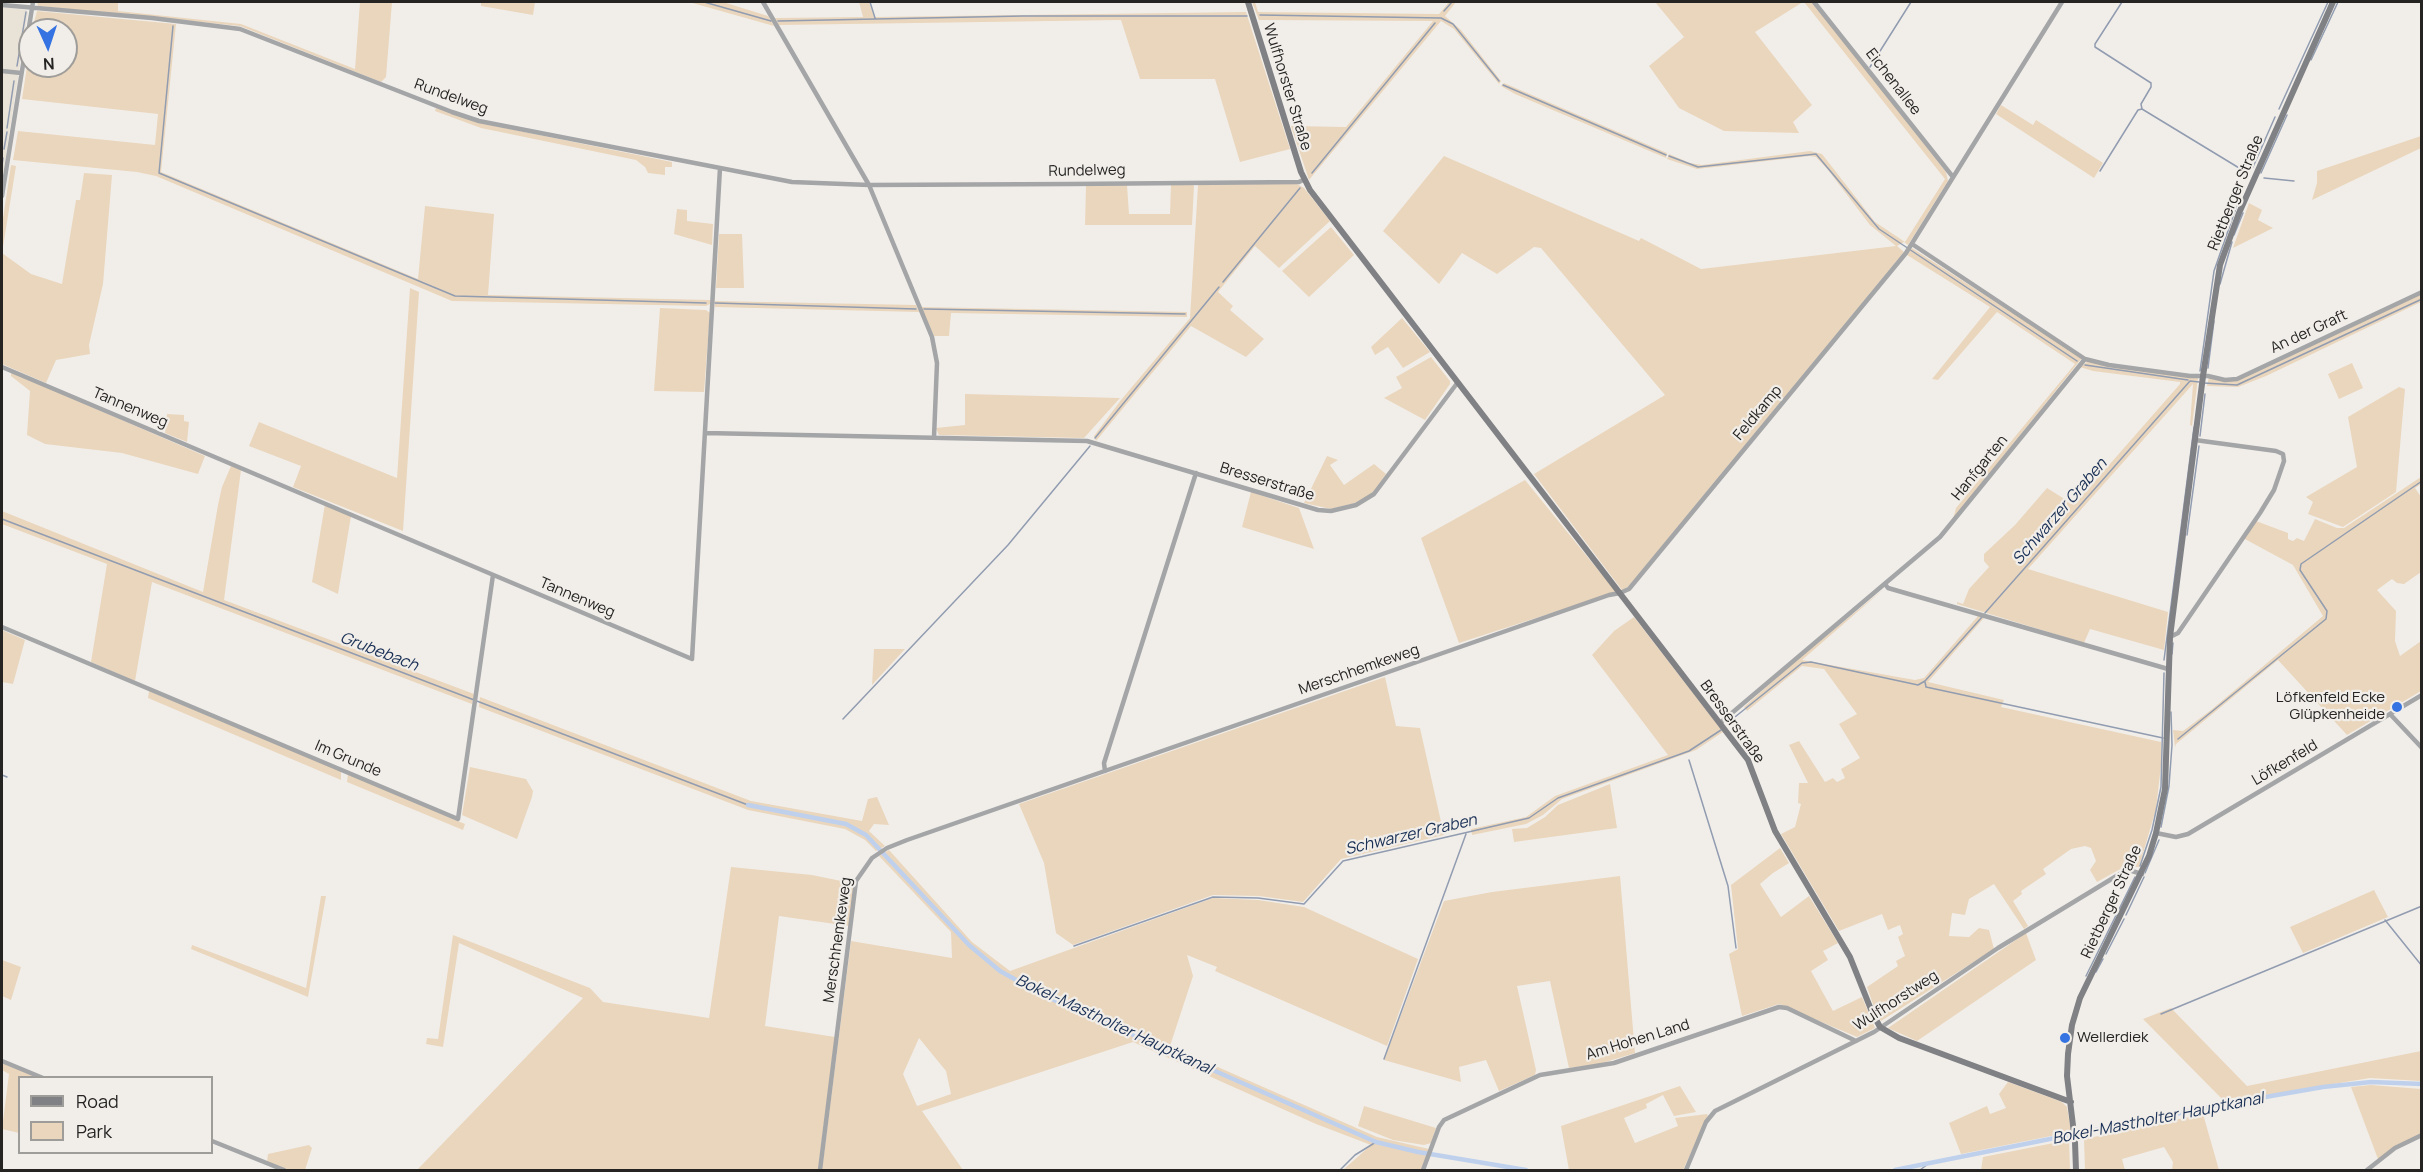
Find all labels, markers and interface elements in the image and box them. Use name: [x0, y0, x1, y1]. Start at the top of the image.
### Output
north arrow: [18, 18, 78, 78]
street label: Wulfhorster Straße: [1259, 21, 1315, 153]
street label: Eichenallee: [1861, 45, 1925, 119]
text: N: [43, 53, 55, 75]
street label: Rundelweg: [412, 75, 490, 119]
street label: Rietberger Straße: [2205, 133, 2267, 253]
street label: Rundelweg: [1048, 161, 1126, 181]
street label: An der Graft: [2268, 306, 2350, 358]
street label: Feldkamp: [1730, 382, 1786, 444]
street label: Tannenweg: [90, 384, 170, 432]
street label: Hanfgarten: [1948, 432, 2012, 504]
water label: Schwarzer Graben: [2009, 455, 2111, 569]
street label: Bresserstraße: [1218, 459, 1316, 505]
street label: Tannenweg: [537, 574, 617, 622]
water label: Grubebach: [337, 628, 421, 676]
street label: Merschhemkeweg: [1296, 641, 1422, 699]
street label: Bresserstraße: [1696, 677, 1768, 767]
place label: Löfkenfeld Ecke Glüpkenheide: [2276, 689, 2385, 724]
marker: Löfkenfeld Ecke Glüpkenheide: [2390, 700, 2404, 714]
street label: Löfkenfeld: [2249, 736, 2321, 790]
street label: Im Grunde: [312, 737, 384, 781]
water label: Schwarzer Graben: [1343, 811, 1479, 859]
street label: Rietberger Straße: [2078, 842, 2146, 962]
street label: Merschhemkeweg: [820, 876, 856, 1004]
street label: Wulfhorstweg: [1850, 967, 1942, 1035]
water label: Bokel-Mastholter Hauptkanal: [1012, 971, 1216, 1079]
street label: Am Hohen Land: [1584, 1016, 1692, 1064]
place label: Wellerdiek: [2077, 1029, 2149, 1047]
marker: Wellerdiek: [2058, 1031, 2072, 1045]
legend: [18, 1076, 213, 1154]
text: Road: [76, 1089, 119, 1113]
water label: Bokel-Mastholter Hauptkanal: [2051, 1089, 2265, 1149]
text: Park: [76, 1119, 112, 1143]

